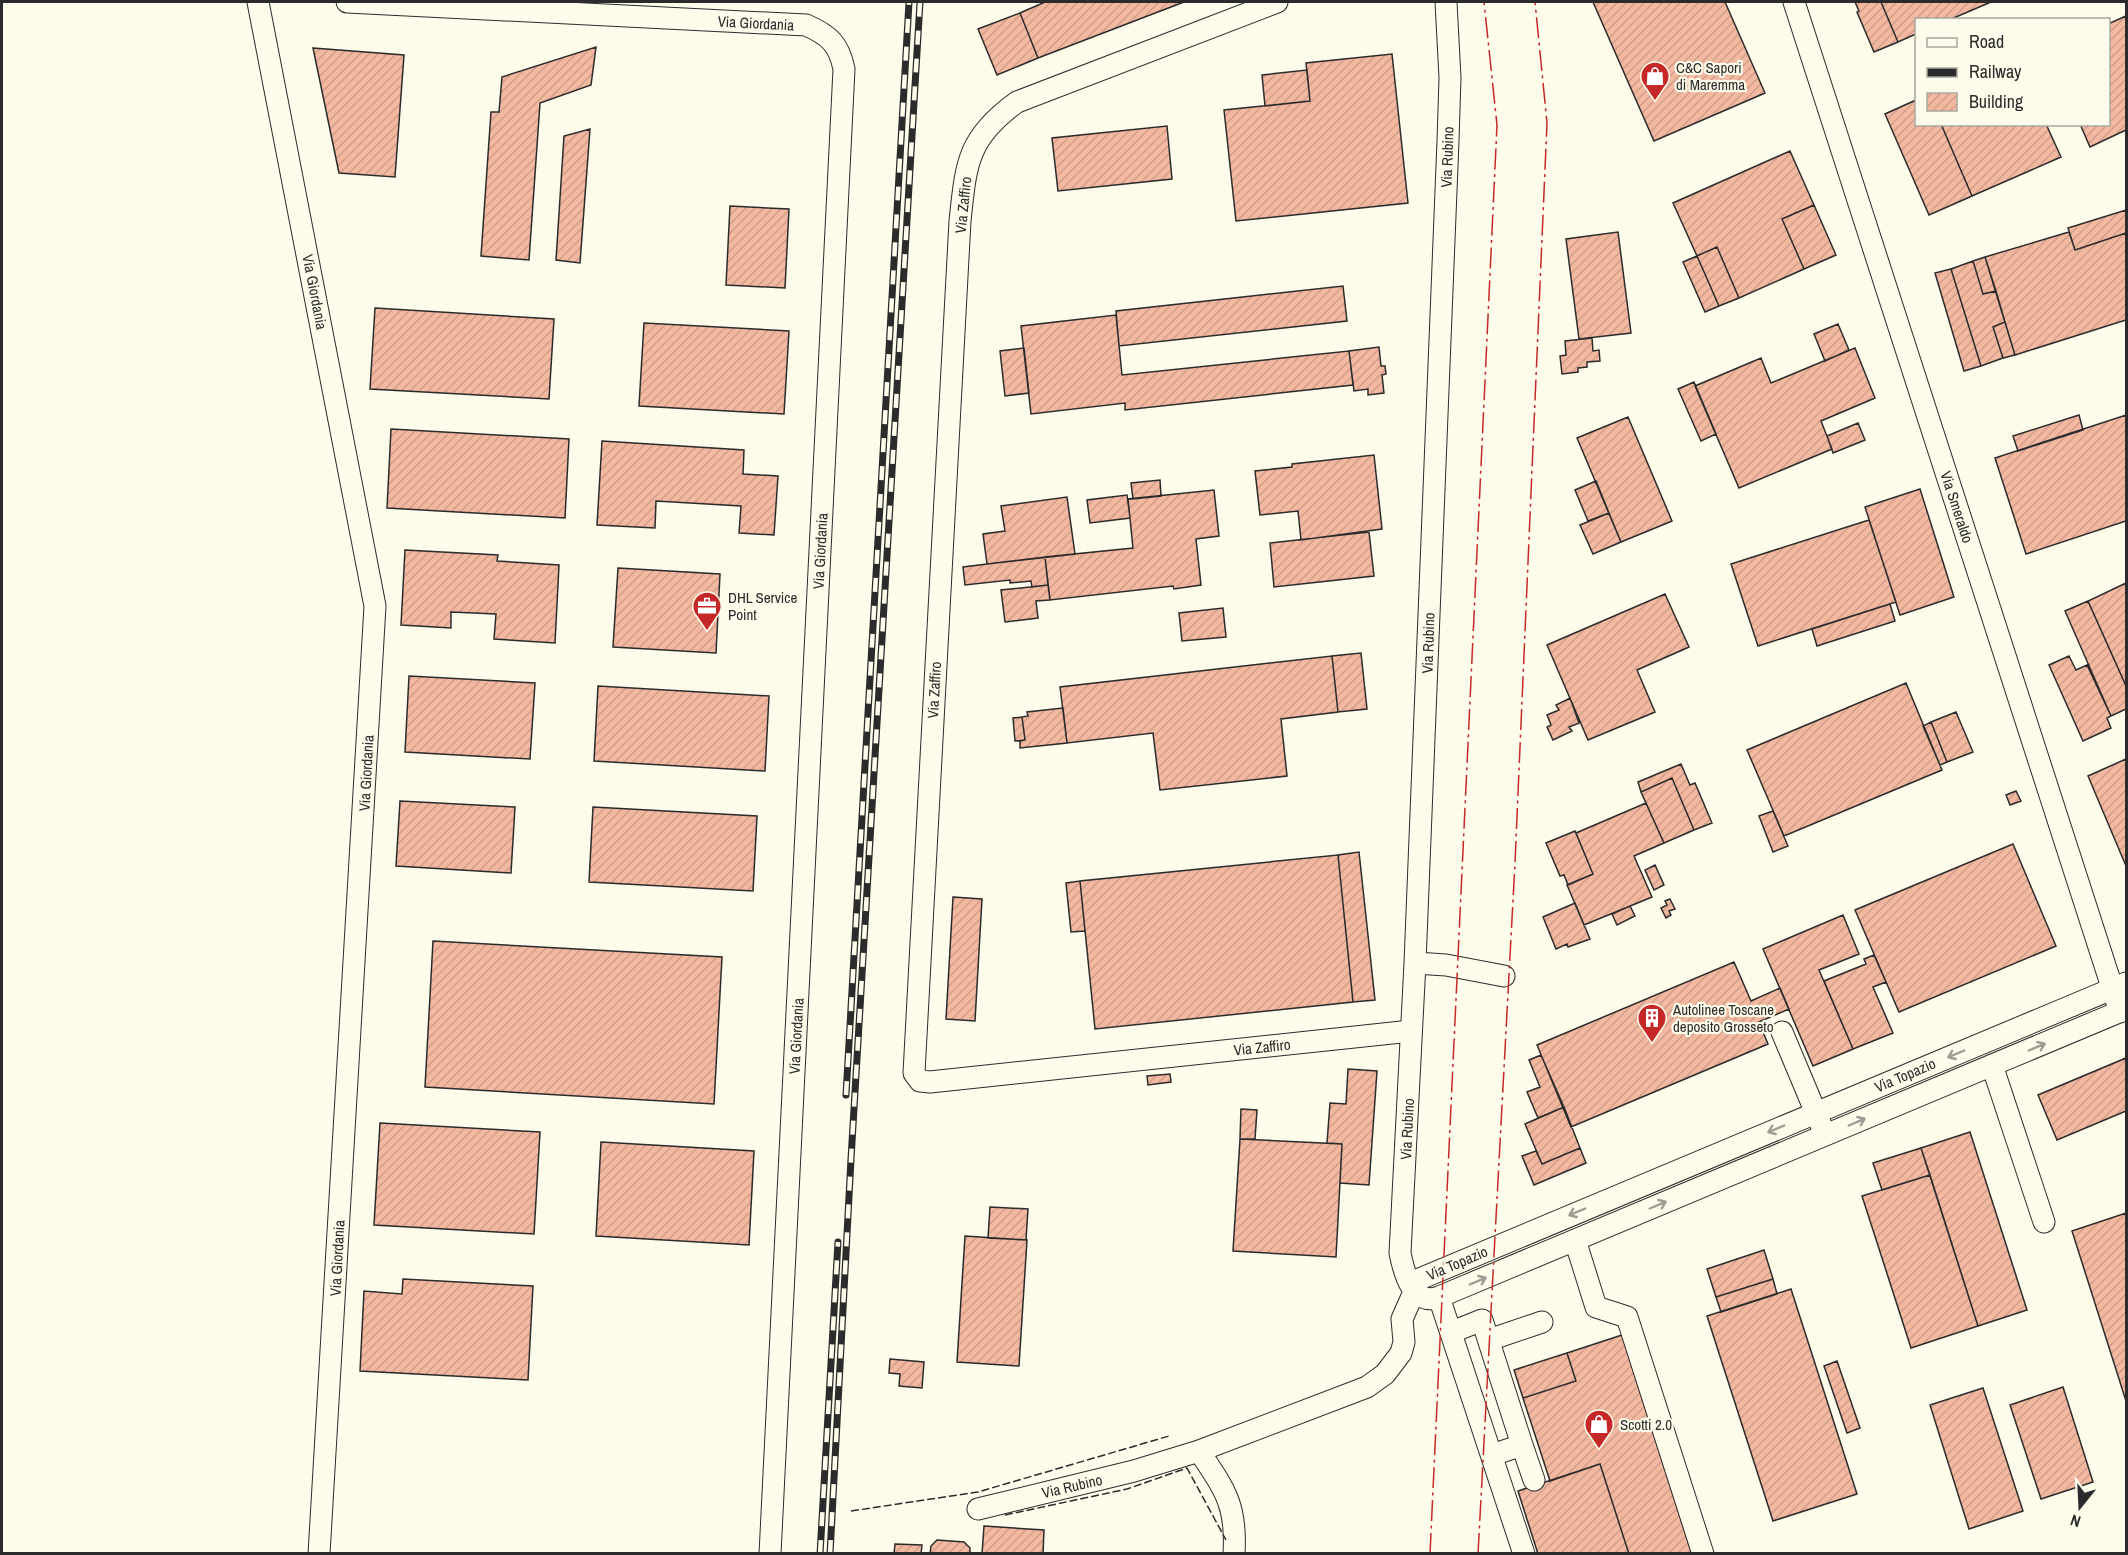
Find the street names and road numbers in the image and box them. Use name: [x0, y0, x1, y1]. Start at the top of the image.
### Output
street label: Via Giordania: [717, 11, 795, 35]
street label: Via Rubino: [1435, 126, 1459, 188]
street label: Via Zaffiro: [950, 175, 976, 234]
street label: Via Giordania: [297, 253, 333, 332]
street label: Via Smeraldo: [1936, 468, 1979, 546]
street label: Via Giordania: [808, 512, 832, 590]
street label: Via Rubino: [1416, 612, 1440, 674]
street label: Via Zaffiro: [922, 661, 946, 719]
street label: Via Giordania: [354, 734, 378, 812]
street label: Via Giordania: [784, 997, 808, 1075]
street label: Via Zaffiro: [1233, 1034, 1292, 1060]
street label: Via Topazio: [1871, 1053, 1939, 1097]
street label: Via Rubino: [1395, 1098, 1419, 1160]
street label: Via Giordania: [325, 1219, 349, 1297]
street label: Via Topazio: [1423, 1241, 1491, 1285]
street label: Via Rubino: [1040, 1469, 1104, 1503]

